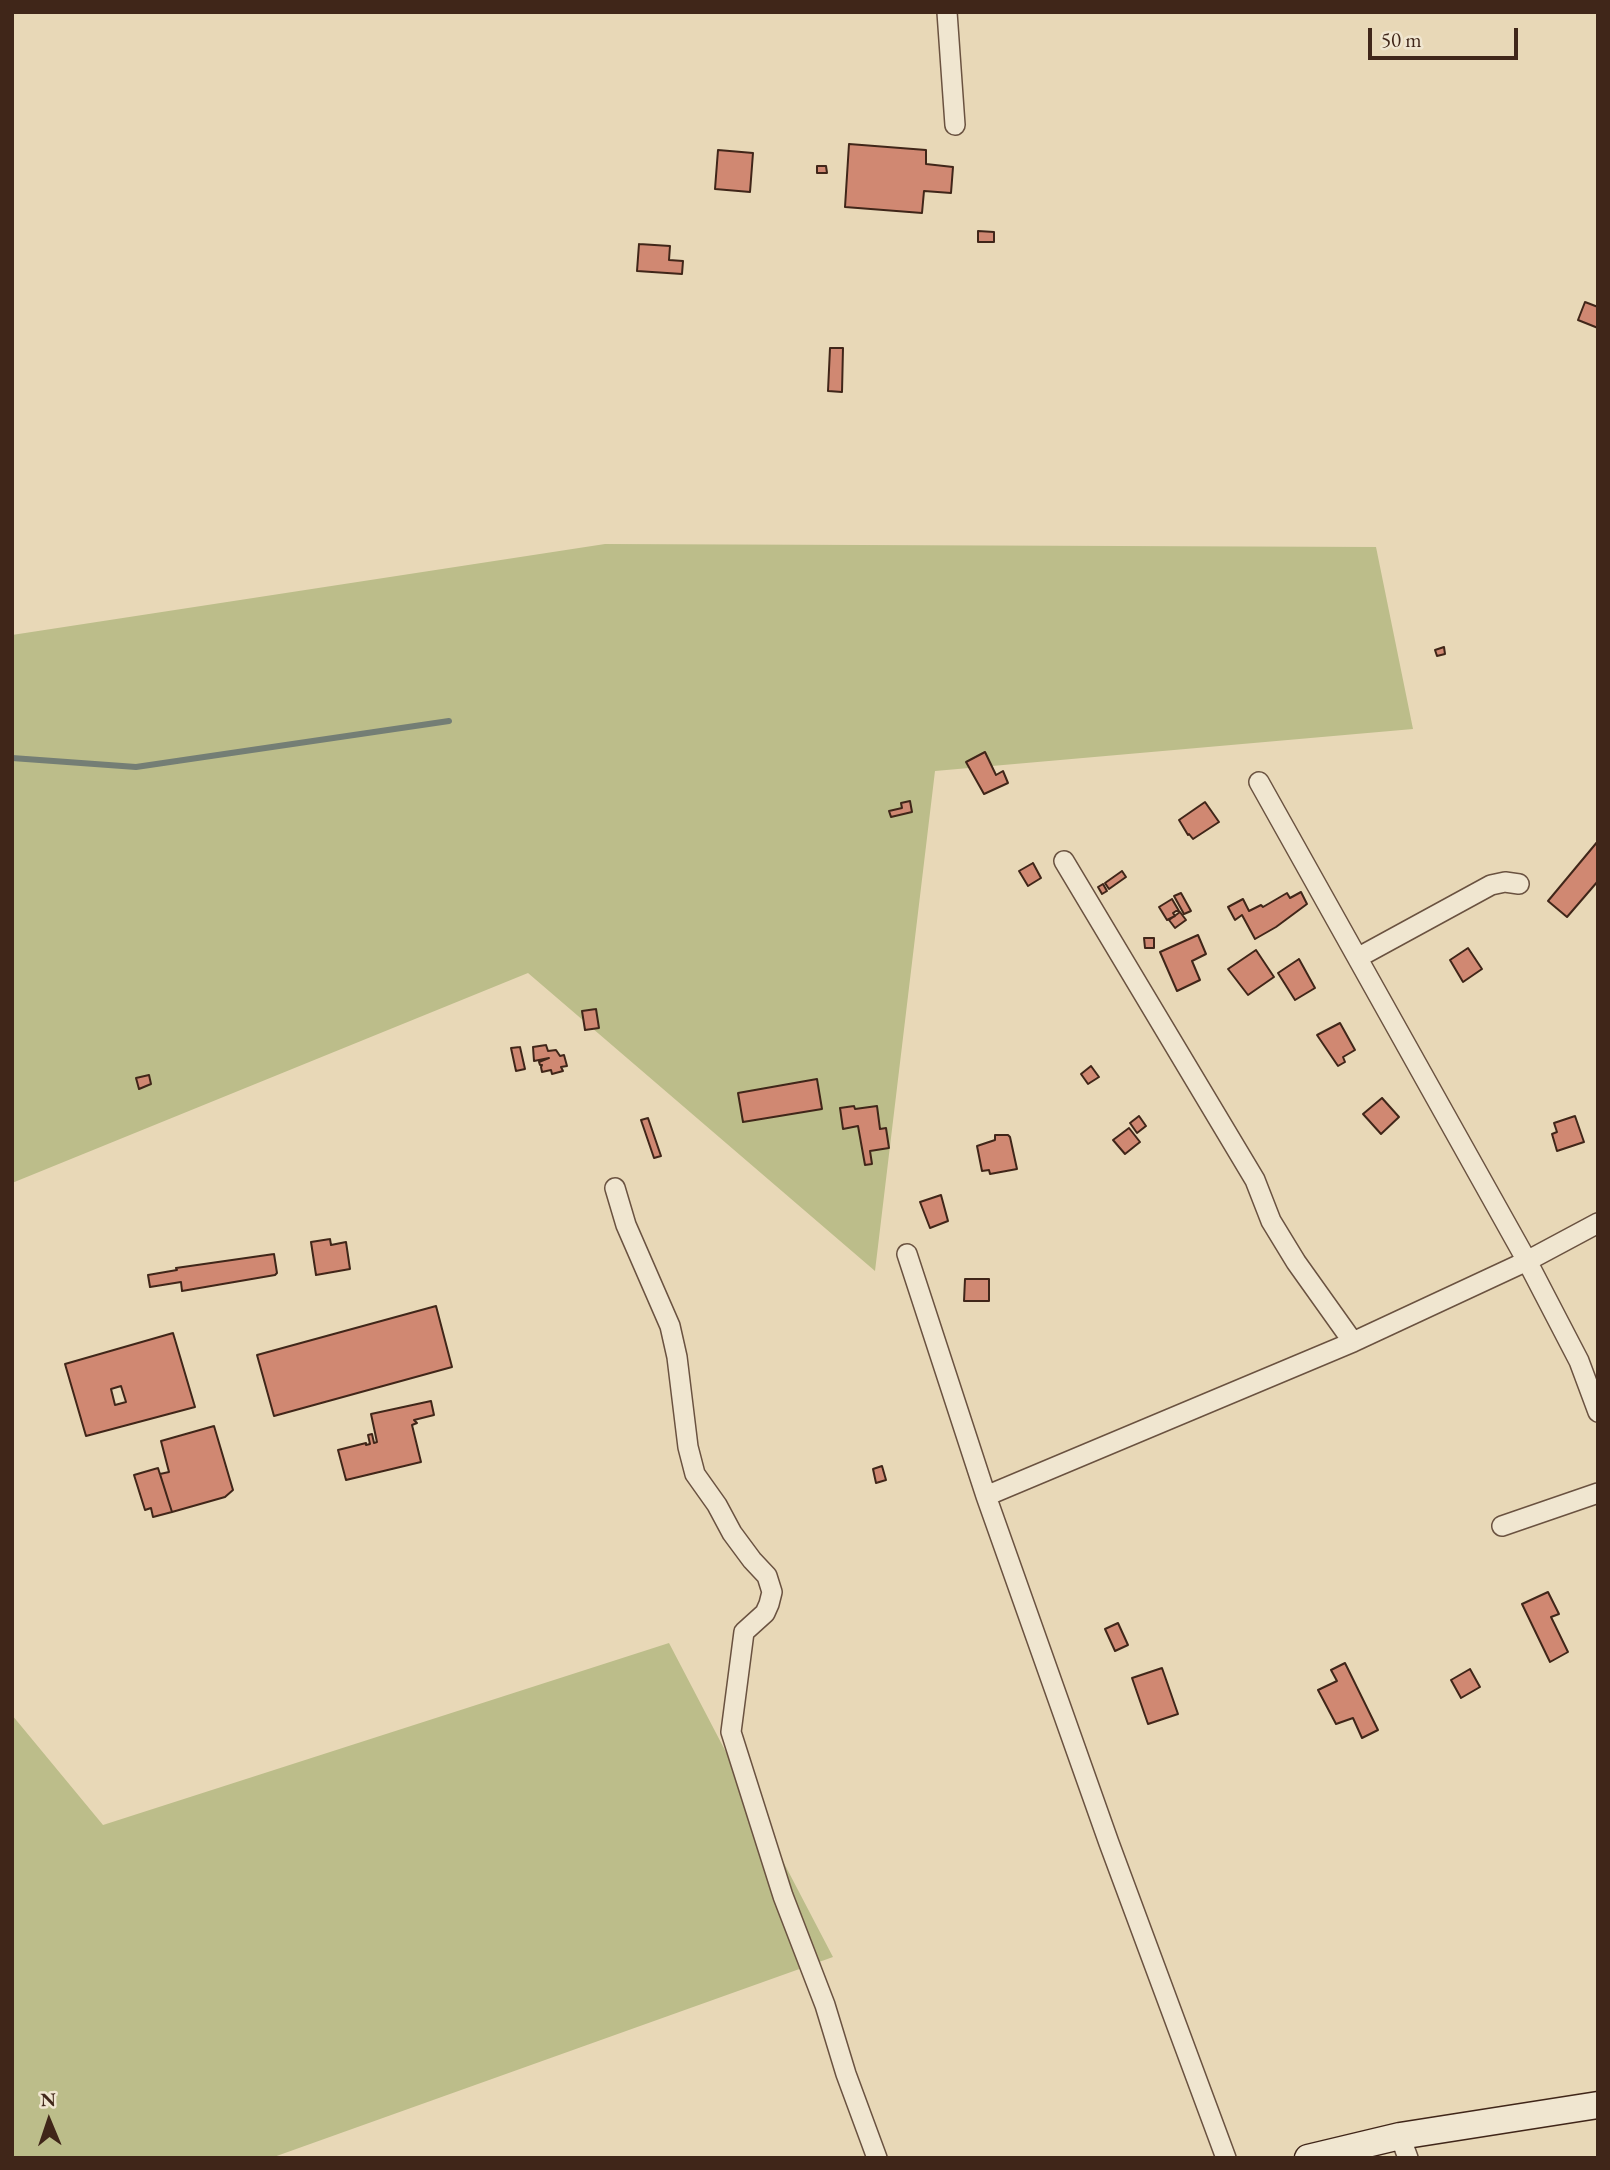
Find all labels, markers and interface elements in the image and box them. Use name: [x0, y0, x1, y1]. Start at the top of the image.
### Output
scale bar: [1372, 14, 1522, 58]
text: 50 m: [1381, 26, 1422, 53]
north arrow: [14, 2086, 84, 2156]
text: N: [40, 2087, 56, 2112]

